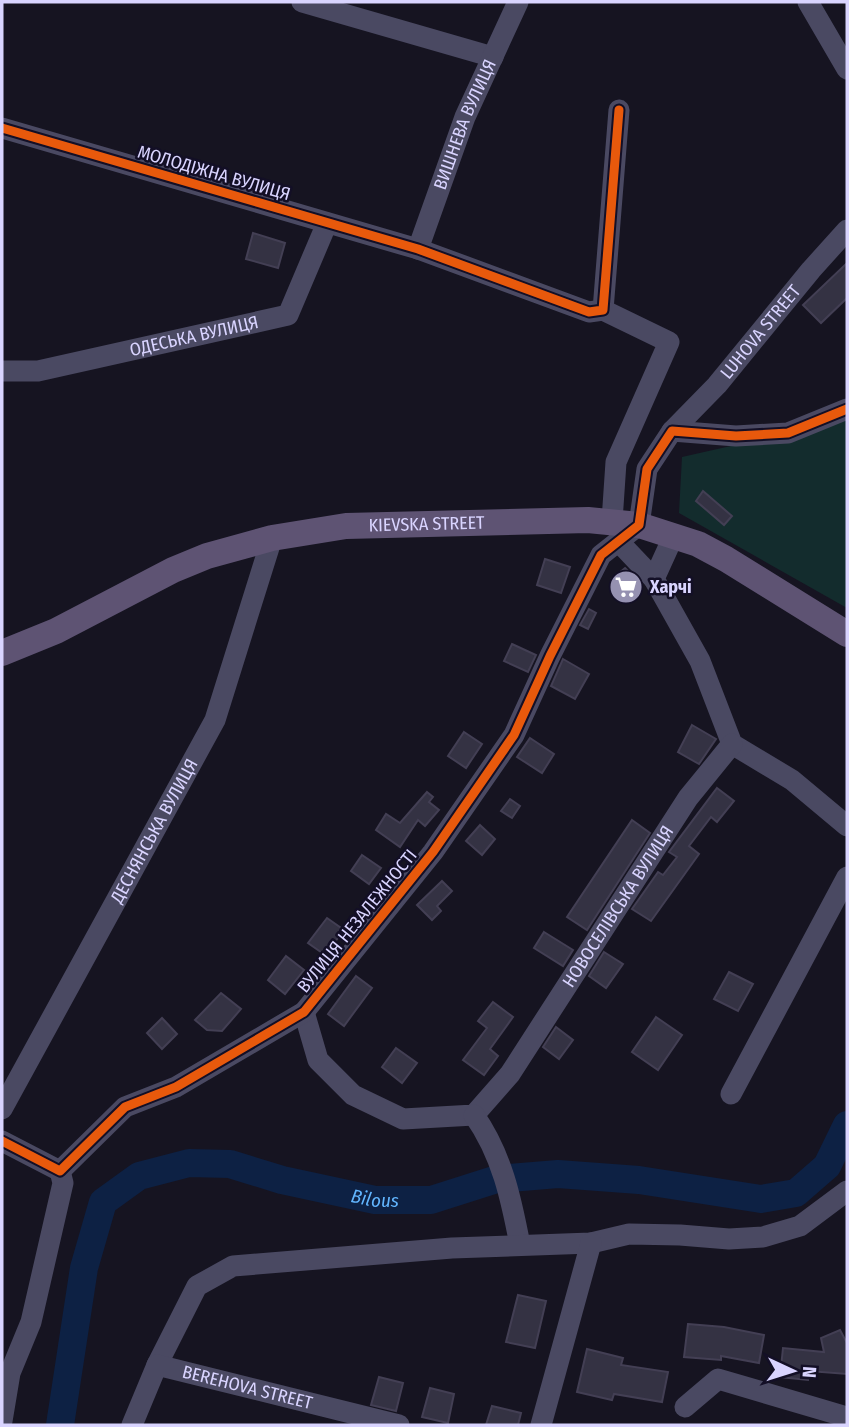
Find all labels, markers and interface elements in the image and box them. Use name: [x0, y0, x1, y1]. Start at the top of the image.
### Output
street label: ВИШНЕВА ВУЛИЦЯ: [429, 56, 501, 193]
street label: МОЛОДІЖНА ВУЛИЦЯ: [135, 141, 293, 205]
street label: LUHOVA STREET: [716, 280, 806, 383]
street label: ОДЕСЬКА ВУЛИЦЯ: [128, 311, 261, 361]
street label: KIEVSKA STREET: [368, 512, 485, 536]
supermarket icon: Харчі: [607, 568, 645, 606]
place label: Харчі: [649, 576, 692, 598]
street label: ДЕСНЯНСЬКА ВУЛИЦЯ: [105, 755, 203, 908]
street label: НОВОСЕЛІВСЬКА ВУЛИЦЯ: [558, 821, 678, 991]
street label: ВУЛИЦЯ НЕЗАЛЕЖНОСТІ: [292, 845, 422, 997]
water label: Bilous: [349, 1184, 399, 1212]
north arrow: [758, 1336, 828, 1406]
street label: BEREHOVA STREET: [180, 1361, 315, 1414]
text: N: [798, 1366, 821, 1379]

